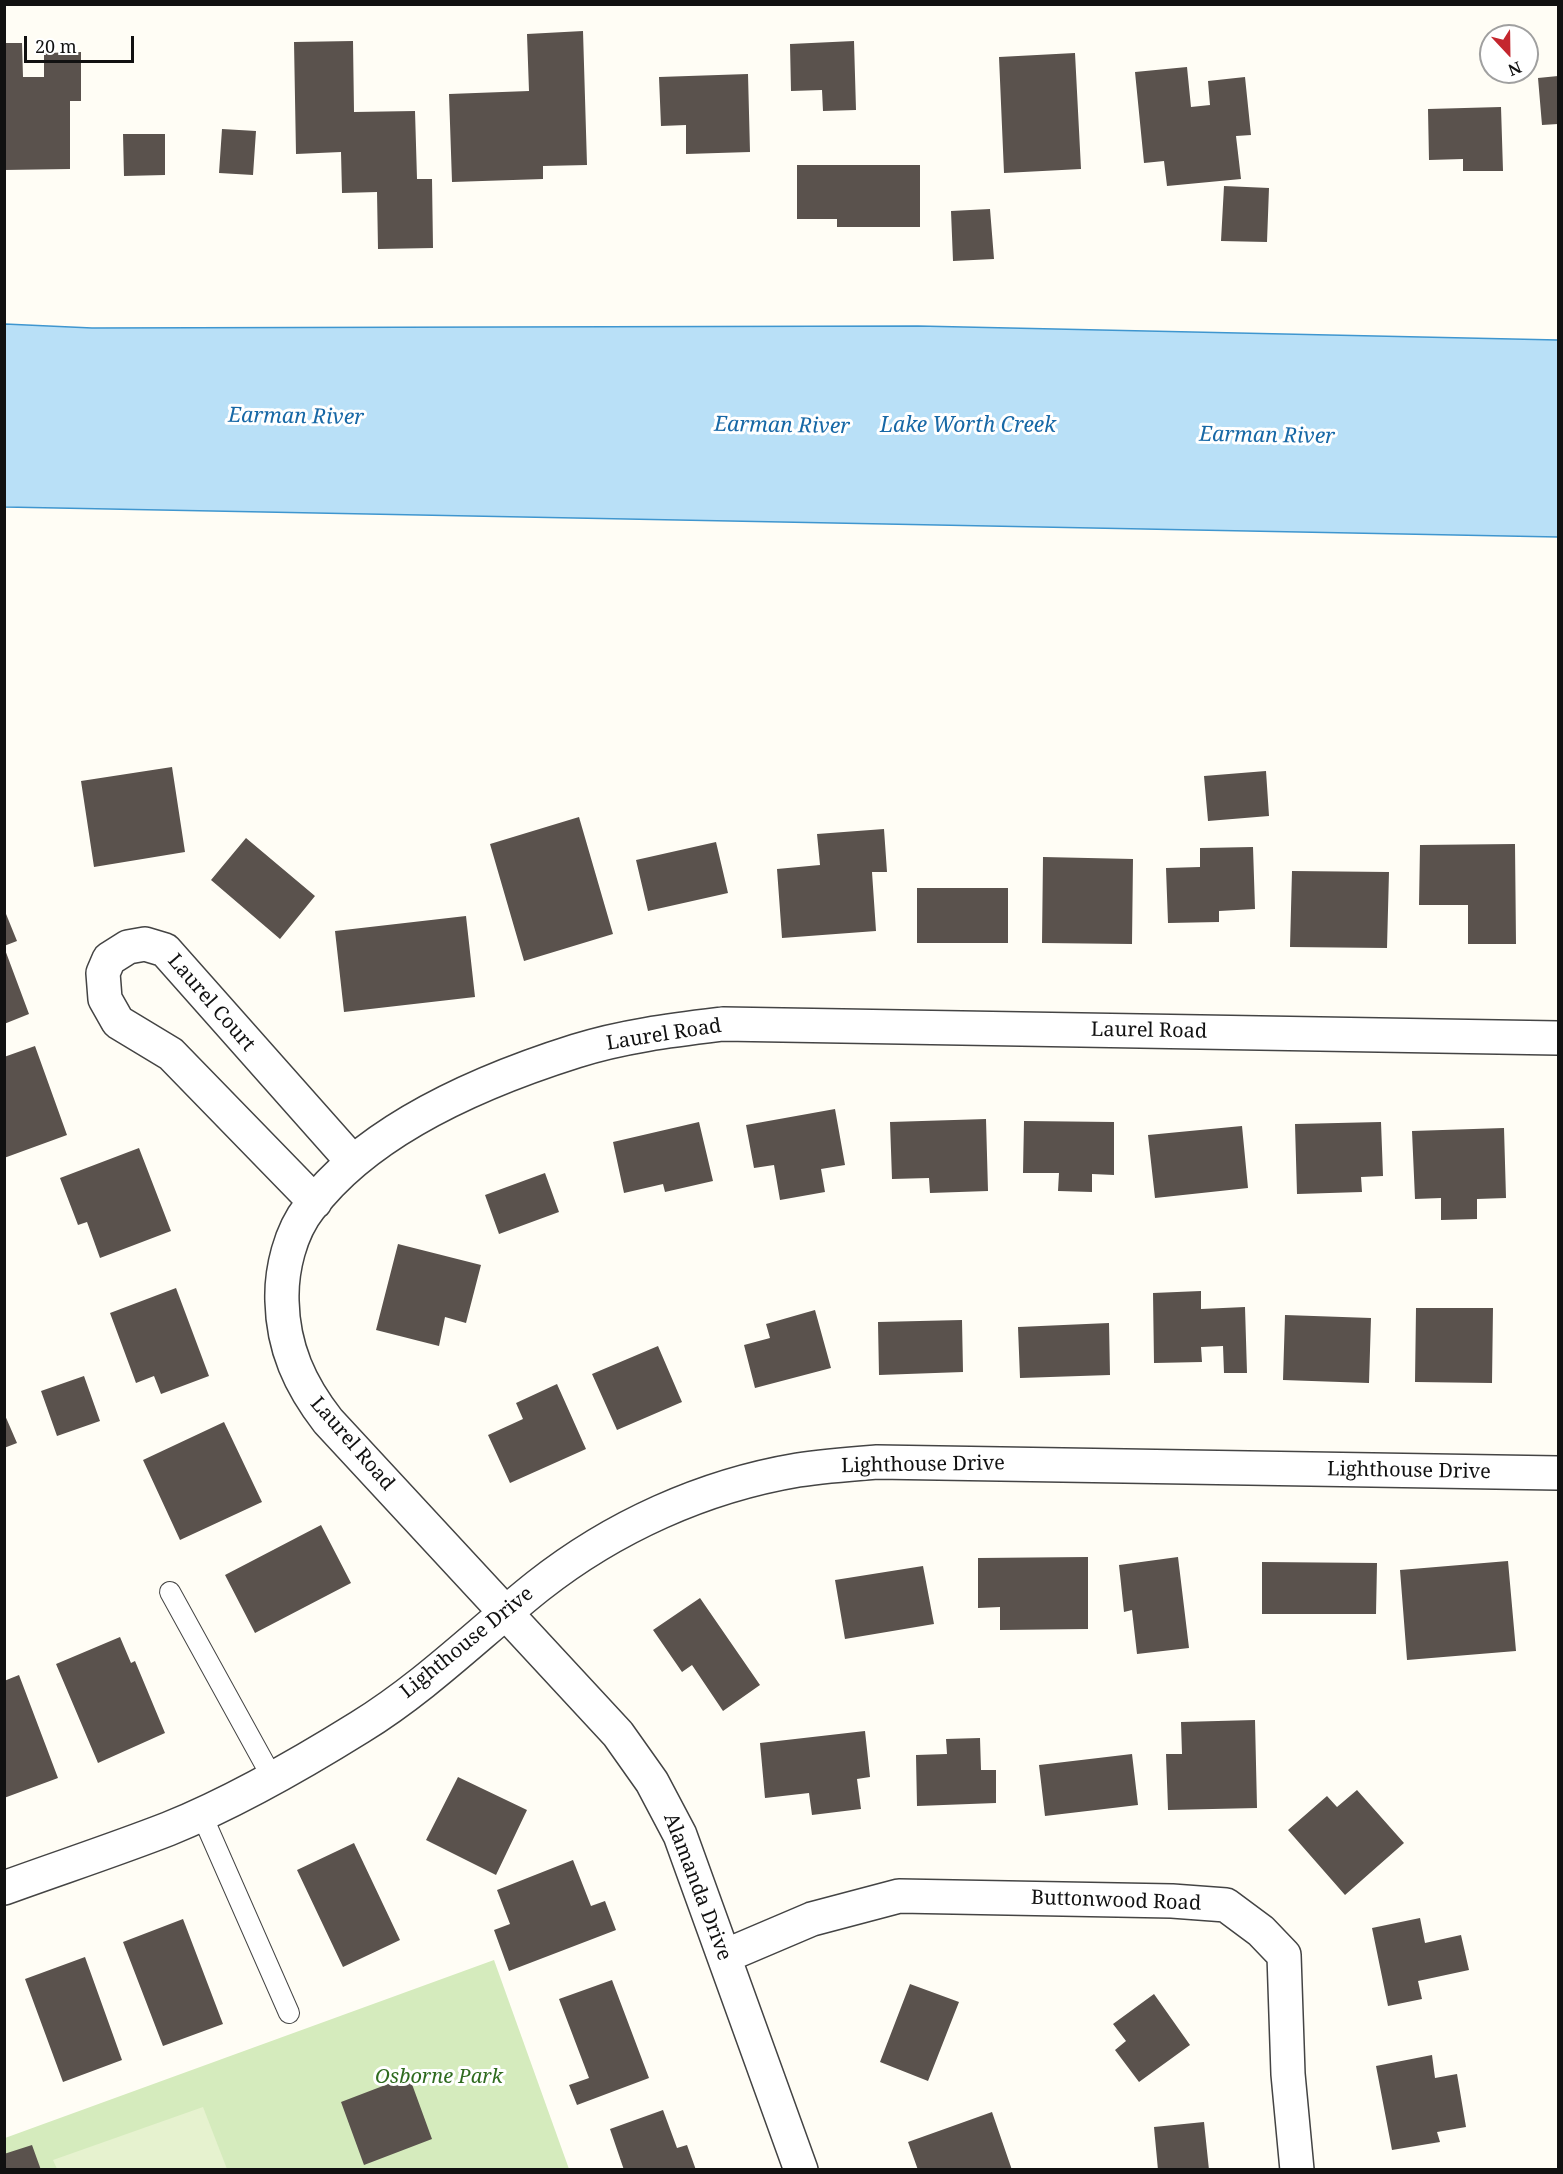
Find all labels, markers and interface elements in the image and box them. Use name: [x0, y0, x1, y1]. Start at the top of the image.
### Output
scale bar: [27, 24, 136, 62]
north arrow: [1479, 24, 1539, 84]
text: 20 m: [35, 34, 77, 58]
text: N: [1505, 56, 1525, 81]
water label: Earman River: [228, 403, 364, 431]
water label: Earman River: [714, 412, 850, 440]
water label: Lake Worth Creek: [880, 413, 1056, 439]
water label: Earman River: [1199, 422, 1335, 450]
street label: Laurel Court: [162, 949, 260, 1057]
street label: Laurel Road: [605, 1014, 723, 1056]
street label: Laurel Road: [1091, 1018, 1207, 1044]
street label: Laurel Road: [305, 1392, 399, 1496]
street label: Lighthouse Drive: [841, 1452, 1005, 1478]
street label: Lighthouse Drive: [1327, 1458, 1491, 1484]
street label: Lighthouse Drive: [396, 1582, 538, 1704]
street label: Alamanda Drive: [658, 1810, 736, 1964]
street label: Buttonwood Road: [1030, 1886, 1202, 1916]
park label: Osborne Park: [375, 2065, 503, 2089]

